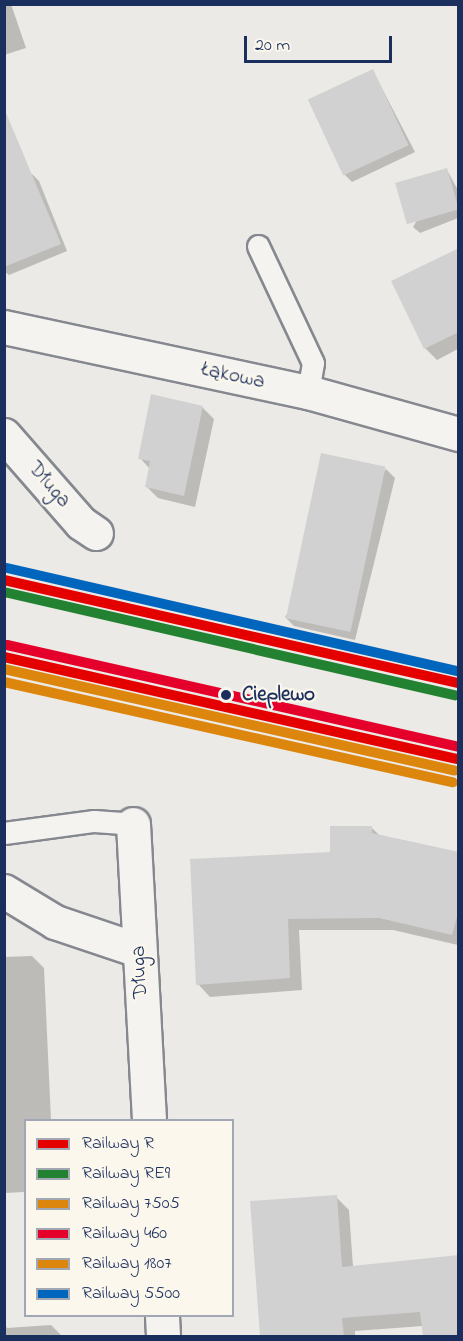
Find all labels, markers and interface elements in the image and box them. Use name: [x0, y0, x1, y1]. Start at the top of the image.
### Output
scale bar: [247, 24, 396, 62]
text: 20 m: [255, 33, 290, 59]
street label: Łąkowa: [199, 357, 267, 395]
street label: Długa: [22, 457, 76, 513]
place label: Cieplewo: [242, 682, 315, 708]
marker: Cieplewo: [215, 684, 237, 706]
street label: Długa: [126, 945, 154, 999]
legend: [24, 1119, 234, 1317]
text: Railway R: [82, 1131, 154, 1157]
text: Railway RE9: [82, 1161, 170, 1187]
text: Railway 7505: [82, 1191, 180, 1217]
text: Railway 460: [82, 1221, 167, 1247]
text: Railway 1807: [82, 1251, 172, 1277]
text: Railway 5500: [82, 1281, 180, 1307]

